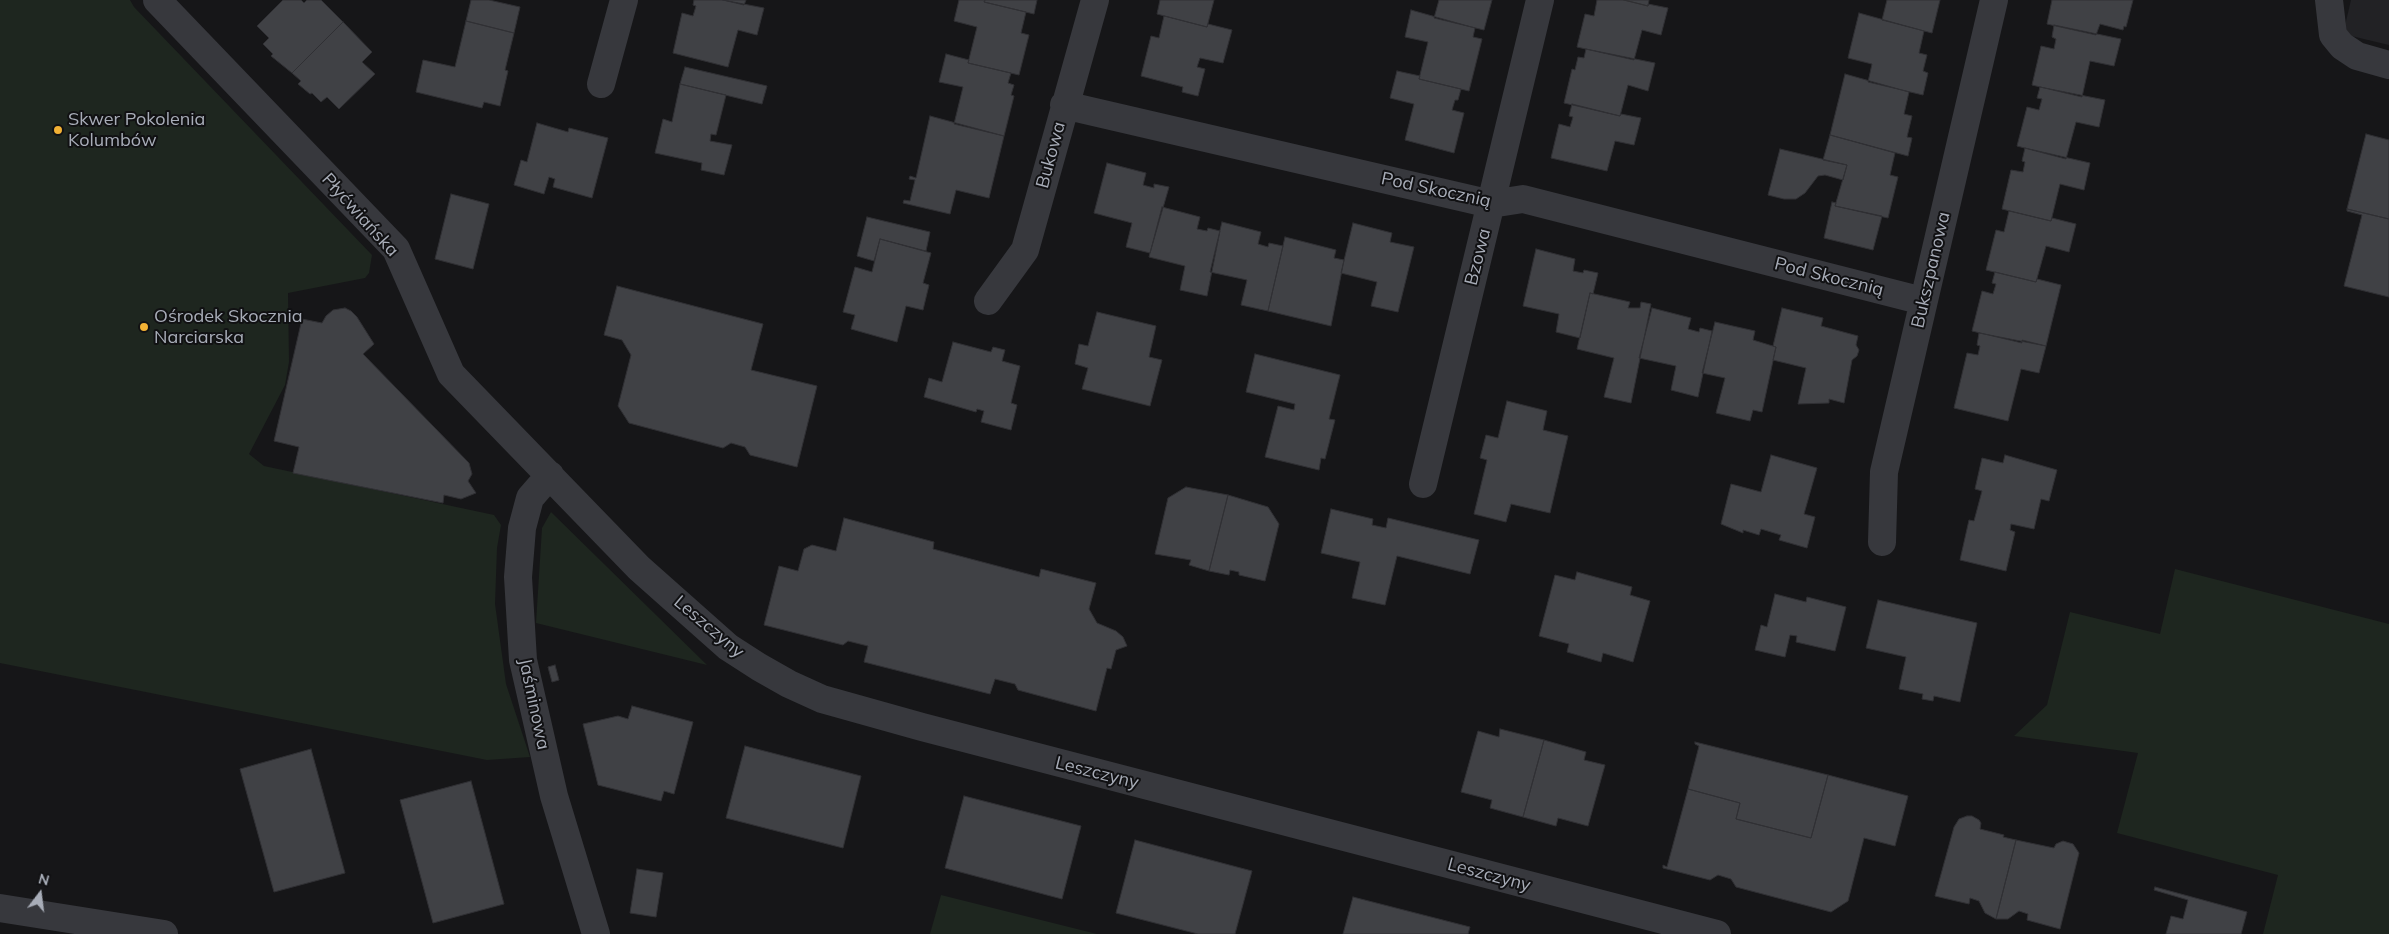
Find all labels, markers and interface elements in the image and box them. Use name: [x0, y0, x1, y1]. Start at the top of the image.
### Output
place label: Skwer Pokolenia Kolumbów: [68, 109, 205, 152]
street label: Bukowa: [1032, 119, 1070, 191]
marker: Skwer Pokolenia Kolumbów: [52, 124, 64, 136]
street label: Pod Skocznią: [1379, 168, 1493, 212]
street label: Płyćwiańska: [317, 169, 403, 261]
street label: Bukszpanowa: [1907, 210, 1955, 330]
street label: Bzowa: [1461, 226, 1495, 288]
street label: Pod Skocznią: [1772, 253, 1886, 301]
place label: Ośrodek Skocznia Narciarska: [154, 306, 302, 348]
marker: Ośrodek Skocznia Narciarska: [138, 321, 150, 333]
street label: Leszczyny: [669, 591, 749, 663]
street label: Jaśminowa: [514, 656, 554, 752]
street label: Leszczyny: [1053, 752, 1141, 794]
street label: Leszczyny: [1445, 854, 1533, 896]
north arrow: [15, 869, 65, 919]
text: N: [36, 869, 51, 890]

